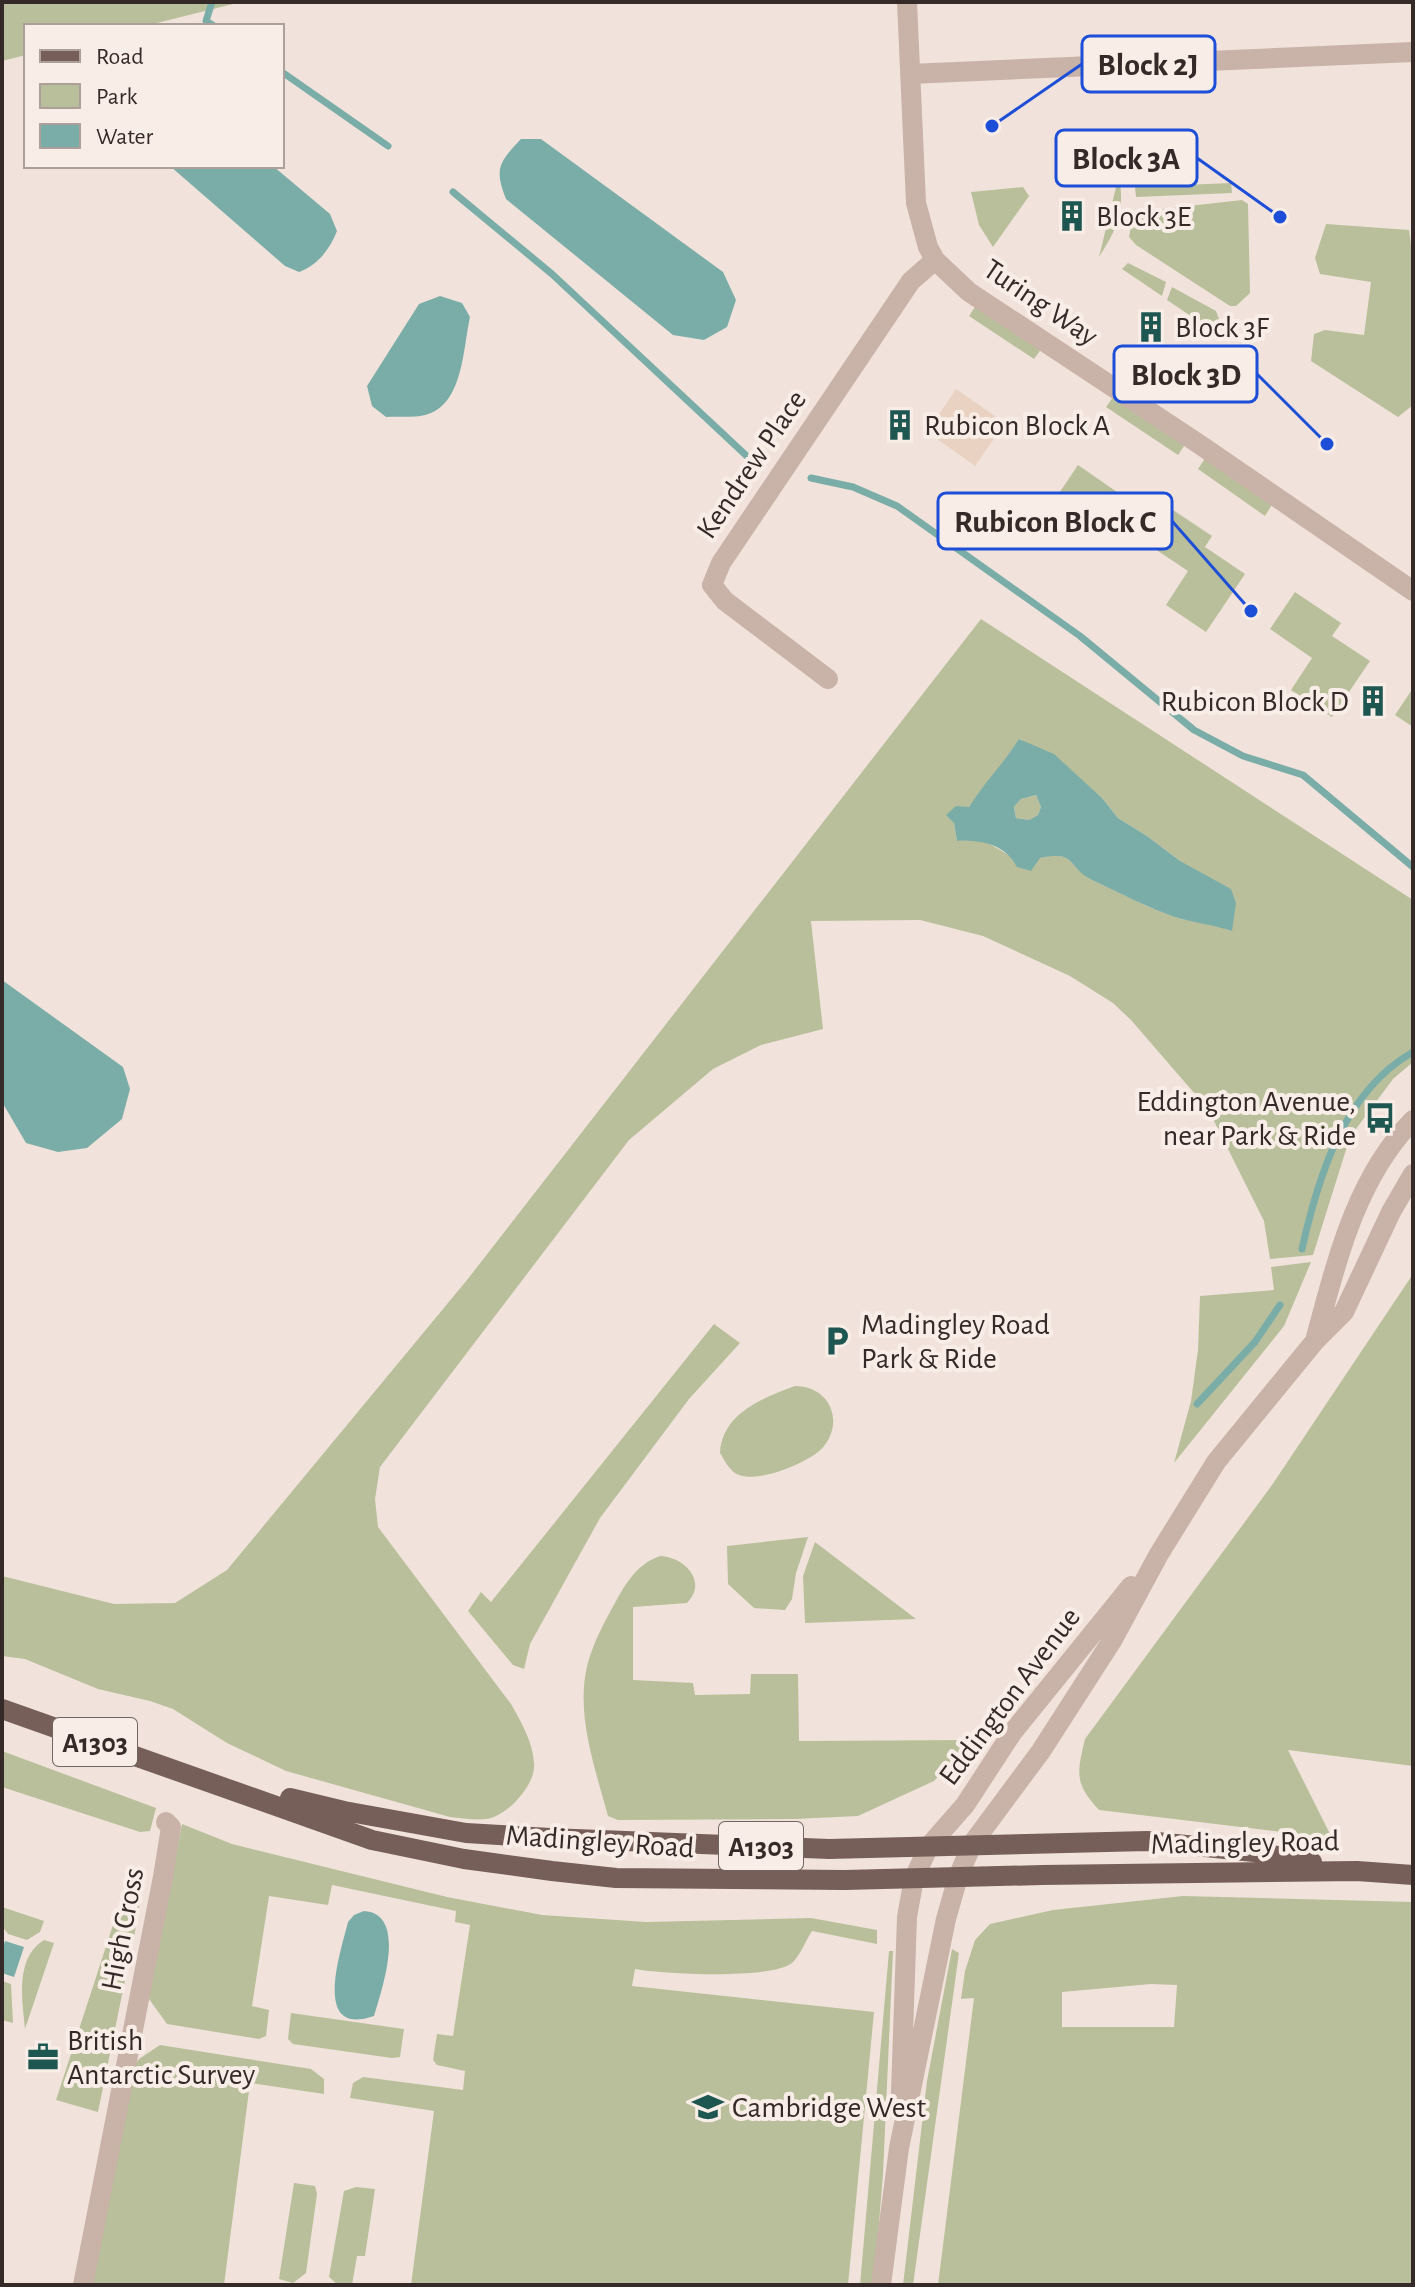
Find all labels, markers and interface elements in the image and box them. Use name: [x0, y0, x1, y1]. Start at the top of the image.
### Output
legend: [24, 24, 284, 168]
callout: Block 2J: [1082, 36, 1215, 92]
text: Road: [96, 45, 144, 69]
text: Block 2J: [1097, 49, 1199, 81]
text: Park: [96, 85, 137, 109]
text: Water: [96, 125, 154, 149]
callout: Block 3A: [1056, 130, 1197, 186]
text: Block 3A: [1072, 143, 1180, 175]
building icon: Block 3E: [1055, 199, 1089, 233]
place label: Block 3E: [1096, 202, 1191, 232]
street label: Turing Way: [978, 254, 1103, 352]
building icon: Block 3F: [1134, 310, 1168, 344]
place label: Block 3F: [1175, 313, 1270, 343]
callout: Block 3D: [1114, 346, 1257, 402]
text: Block 3D: [1131, 359, 1241, 391]
street label: Kendrew Place: [691, 385, 812, 544]
building icon: Rubicon Block A: [883, 408, 917, 442]
place label: Rubicon Block A: [924, 411, 1110, 441]
callout: Rubicon Block C: [938, 493, 1172, 549]
text: Rubicon Block C: [954, 506, 1156, 538]
building icon: Rubicon Block D: [1356, 684, 1390, 718]
place label: Rubicon Block D: [1161, 687, 1349, 717]
place label: Eddington Avenue, near Park & Ride: [1136, 1087, 1356, 1151]
bus stop icon: Eddington Avenue, near Park & Ride: [1363, 1101, 1397, 1135]
place label: Madingley Road Park & Ride: [861, 1310, 1050, 1374]
parking icon: Madingley Road Park & Ride: [820, 1324, 854, 1358]
street label: Eddington Avenue: [934, 1602, 1086, 1791]
road number: A1303: [53, 1718, 137, 1766]
street label: Madingley Road: [505, 1820, 695, 1864]
road number: A1303: [719, 1822, 803, 1870]
street label: Madingley Road: [1150, 1826, 1340, 1860]
street label: High Cross: [96, 1865, 150, 1993]
place label: British Antarctic Survey: [67, 2026, 255, 2090]
office icon: British Antarctic Survey: [26, 2040, 60, 2074]
school or university icon: Cambridge West: [691, 2090, 725, 2124]
place label: Cambridge West: [732, 2093, 927, 2123]

